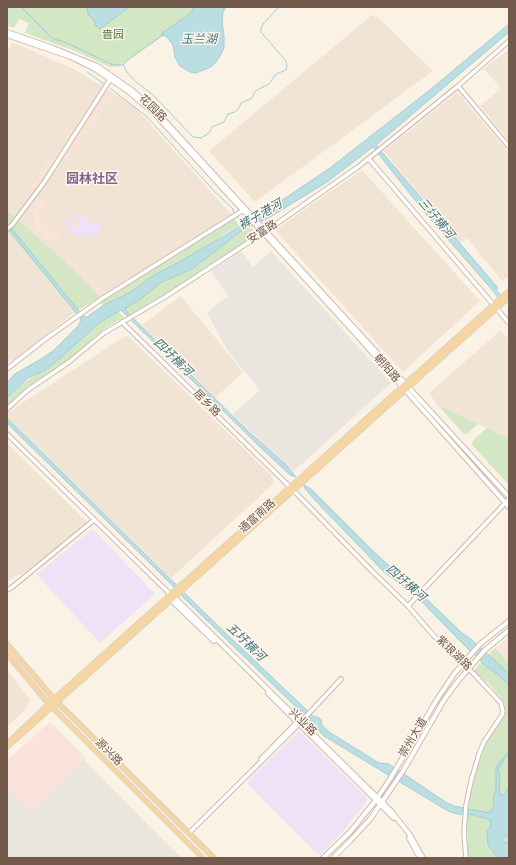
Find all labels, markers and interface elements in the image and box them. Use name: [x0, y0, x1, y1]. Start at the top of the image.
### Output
park label: 啬园: [102, 29, 124, 43]
water label: 玉兰湖: [181, 34, 217, 48]
street label: 花园路: [136, 93, 168, 125]
district label: 园林社区: [66, 172, 118, 188]
water label: 三圩横河: [414, 196, 456, 242]
water label: 裤子港河: [237, 198, 285, 234]
street label: 安富路: [246, 218, 280, 248]
water label: 四圩横河: [150, 336, 194, 380]
street label: 朝阳路: [370, 352, 402, 386]
street label: 居乡路: [190, 388, 222, 420]
street label: 通富南路: [237, 497, 279, 537]
water label: 四圩横河: [382, 563, 428, 605]
water label: 五圩横河: [223, 621, 267, 665]
street label: 紫琅湖路: [433, 634, 473, 674]
street label: 兴业路: [286, 707, 318, 739]
street label: 崇州大道: [397, 716, 431, 760]
street label: 源兴路: [92, 737, 124, 769]

